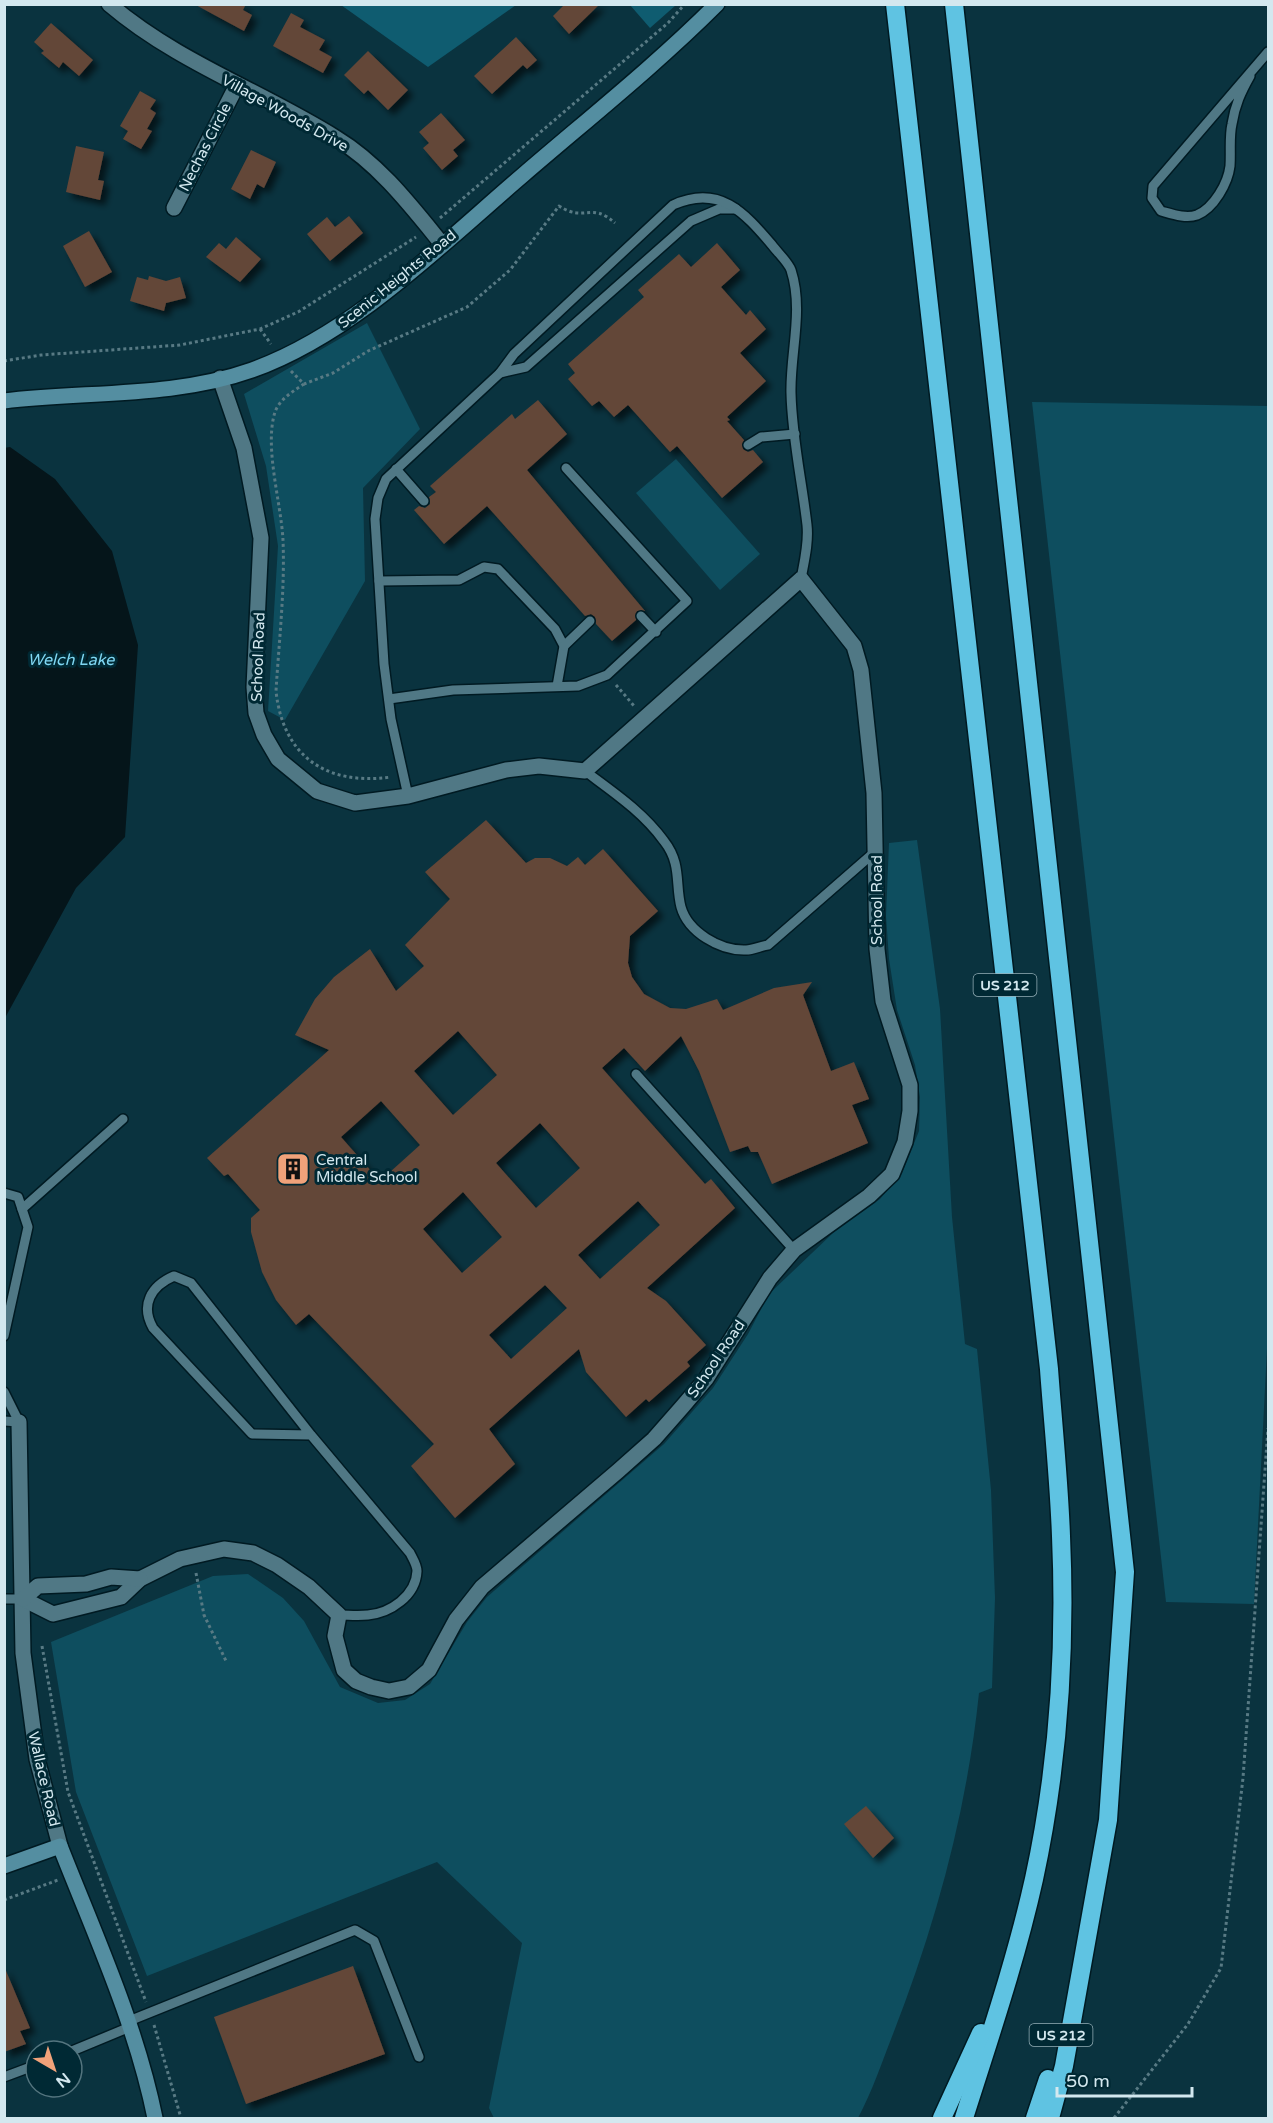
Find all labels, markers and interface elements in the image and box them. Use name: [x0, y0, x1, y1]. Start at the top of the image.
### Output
street label: Village Woods Drive: [219, 71, 351, 155]
street label: Nechas Circle: [175, 100, 235, 194]
street label: Scenic Heights Road: [334, 226, 460, 332]
street label: School Road: [247, 612, 269, 702]
water label: Welch Lake: [28, 650, 115, 670]
street label: School Road: [868, 855, 886, 945]
road number: US 212: [974, 974, 1036, 996]
building icon: Central Middle School: [275, 1151, 311, 1187]
place label: Central Middle School: [316, 1151, 417, 1186]
street label: School Road: [683, 1317, 749, 1401]
street label: Wallace Road: [24, 1730, 64, 1828]
road number: US 212: [1030, 2024, 1092, 2046]
north arrow: [24, 2039, 84, 2099]
scale bar: [1057, 2060, 1192, 2098]
text: N: [52, 2068, 74, 2092]
text: 50 m: [1066, 2070, 1110, 2092]

